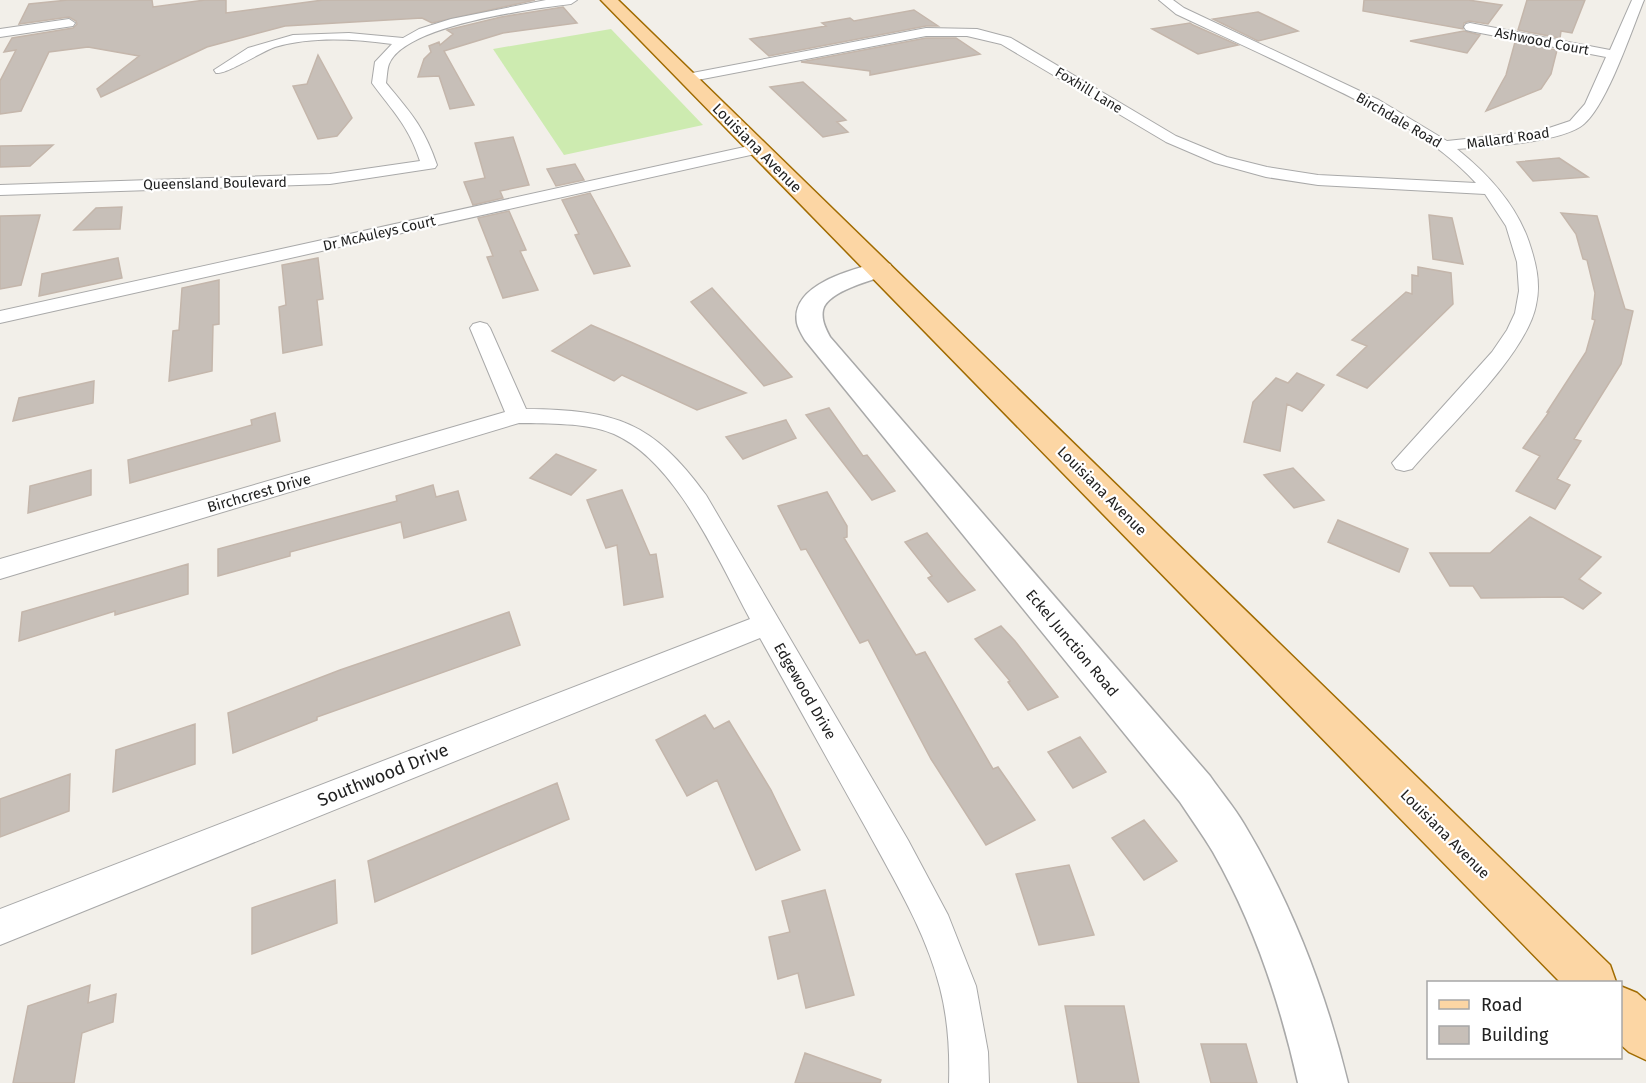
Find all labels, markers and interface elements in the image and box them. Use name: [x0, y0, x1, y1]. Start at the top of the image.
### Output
street label: Ashwood Court: [1493, 24, 1591, 59]
street label: Foxhill Lane: [1052, 64, 1126, 117]
street label: Birchdale Road: [1353, 89, 1445, 152]
street label: Louisiana Avenue: [709, 100, 805, 196]
street label: Mallard Road: [1466, 124, 1551, 153]
street label: Queensland Boulevard: [143, 174, 287, 193]
street label: Dr McAuleys Court: [321, 212, 438, 255]
street label: Louisiana Avenue: [1054, 443, 1150, 539]
street label: Birchcrest Drive: [205, 470, 313, 516]
street label: Eckel Junction Road: [1022, 586, 1122, 700]
street label: Edgewood Drive: [770, 639, 840, 743]
street label: Southwood Drive: [314, 739, 452, 811]
street label: Louisiana Avenue: [1397, 786, 1493, 882]
legend: [1427, 981, 1622, 1059]
text: Road: [1481, 994, 1523, 1016]
text: Building: [1481, 1024, 1549, 1046]

